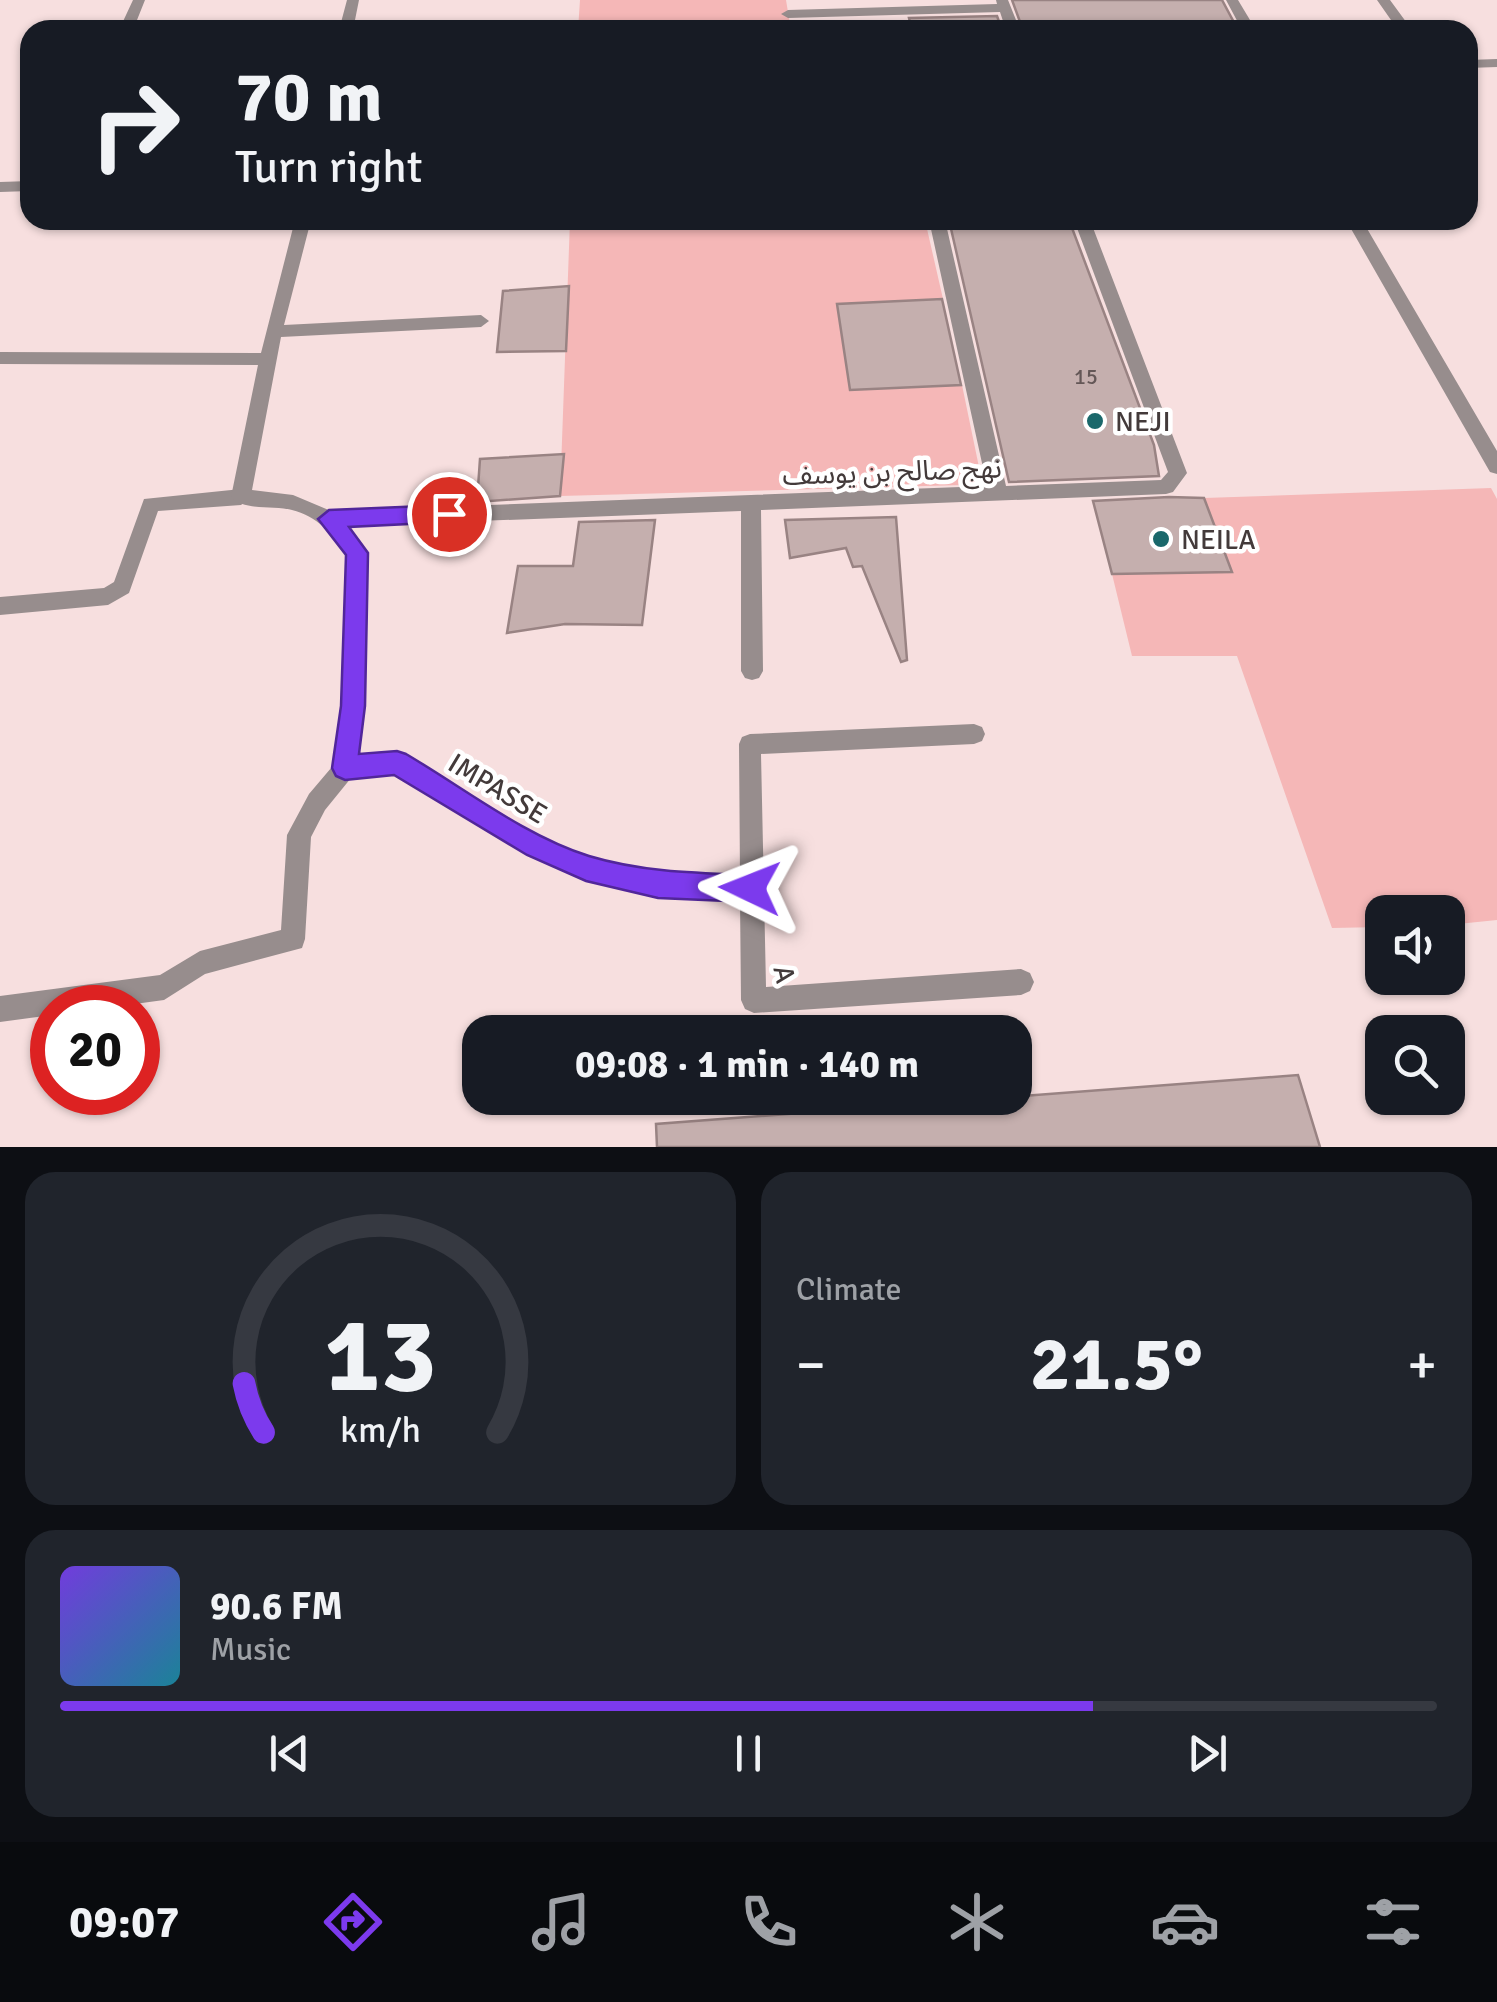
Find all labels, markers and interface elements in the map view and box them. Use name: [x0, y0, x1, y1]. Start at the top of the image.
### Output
text: 70 m: [235, 54, 383, 140]
icon: right: [70, 60, 200, 190]
text: Turn right: [235, 140, 423, 195]
house number: 15: [1074, 363, 1098, 390]
place label: NEJI: [1115, 405, 1171, 439]
marker: NEJI: [1084, 410, 1106, 432]
street label: نهج صالح بن يوسف: [782, 451, 1002, 496]
pin: [407, 472, 492, 557]
icon: arrive: [422, 487, 477, 542]
place label: NEILA: [1181, 523, 1256, 557]
marker: NEILA: [1150, 528, 1172, 550]
street label: IMPASSE: [442, 746, 553, 832]
position arrow: [698, 836, 802, 940]
map controls: [1365, 895, 1465, 1115]
button: sound: [1365, 895, 1465, 995]
street label: A: [766, 962, 803, 986]
speed limit sign: 20: [30, 985, 160, 1115]
button: search: [1365, 1015, 1465, 1115]
text: 09:08 · 1 min · 140 m: [575, 1041, 919, 1088]
text: Climate: [796, 1270, 902, 1309]
text: 13: [324, 1292, 437, 1420]
text: 21.5°: [1030, 1318, 1203, 1411]
text: −: [796, 1331, 826, 1399]
text: +: [1407, 1331, 1437, 1399]
text: km/h: [340, 1408, 421, 1452]
text: 90.6 FM: [210, 1583, 343, 1630]
text: Music: [210, 1630, 291, 1669]
icon: previous: [262, 1726, 317, 1781]
icon: pause: [721, 1726, 776, 1781]
icon: next: [1180, 1726, 1235, 1781]
icon: directions: [318, 1887, 388, 1957]
icon: music: [526, 1887, 596, 1957]
icon: phone: [734, 1887, 804, 1957]
icon: climate: [942, 1887, 1012, 1957]
icon: car: [1150, 1887, 1220, 1957]
icon: filters: [1358, 1887, 1428, 1957]
text: 09:07: [69, 1895, 179, 1950]

